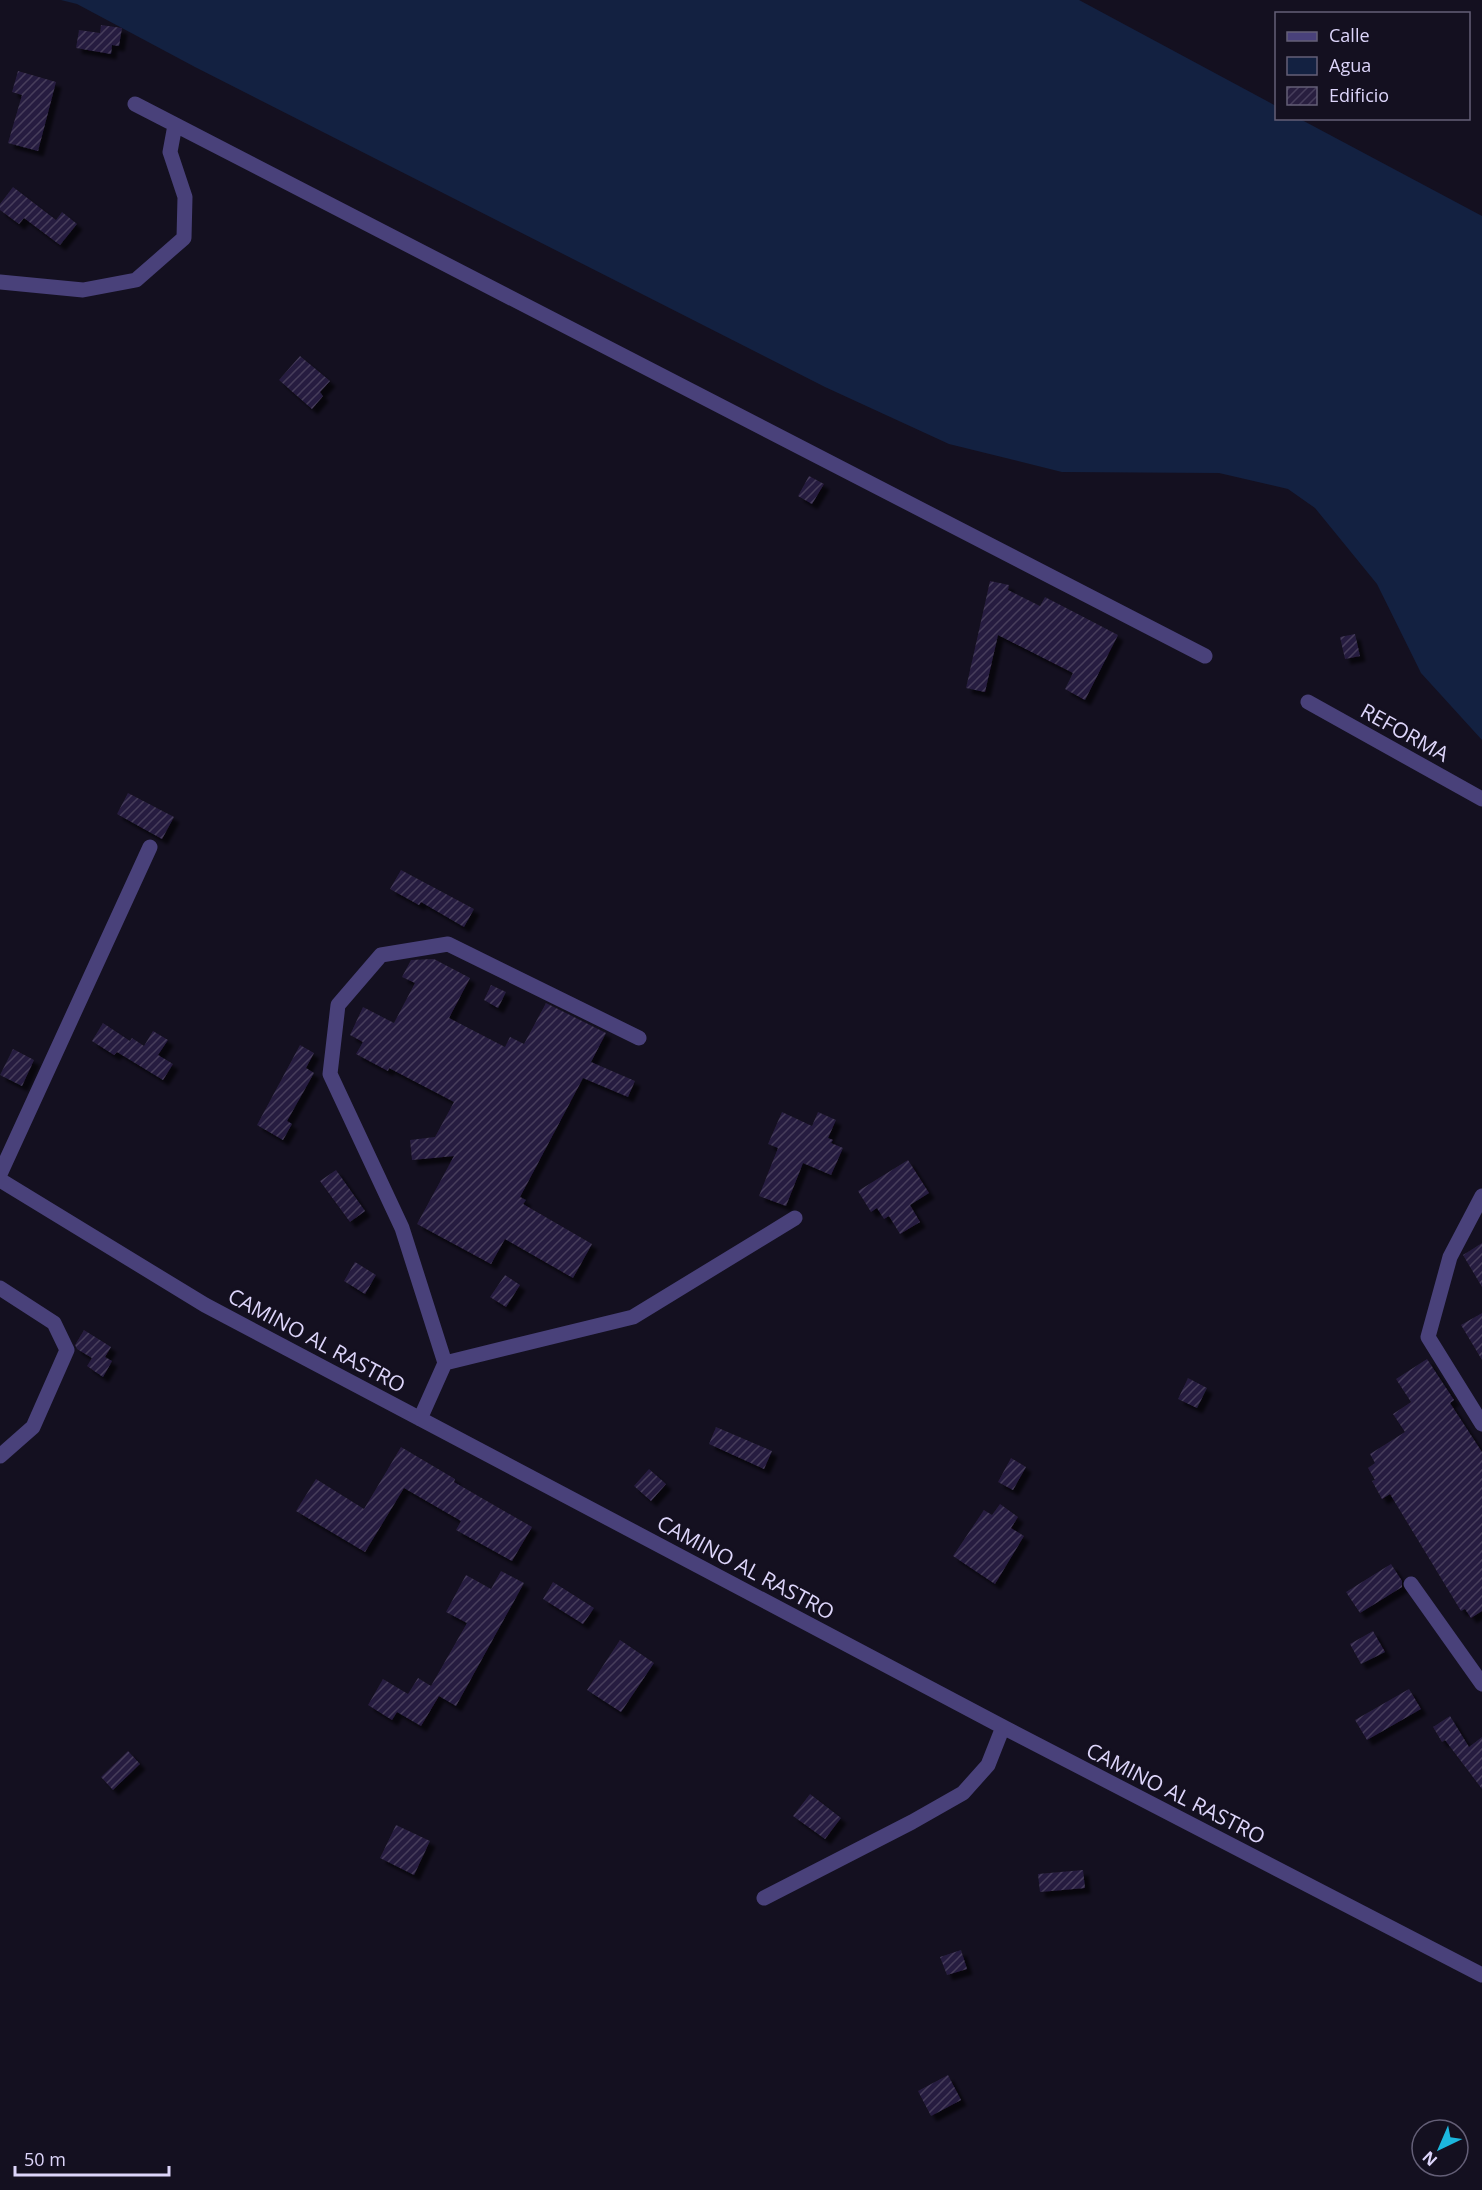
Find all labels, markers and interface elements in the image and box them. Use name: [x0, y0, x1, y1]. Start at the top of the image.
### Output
legend: [1275, 12, 1470, 120]
text: Calle: [1329, 23, 1370, 47]
text: Agua: [1329, 53, 1371, 77]
text: Edificio: [1329, 83, 1389, 107]
street label: REFORMA: [1356, 696, 1455, 768]
street label: CAMINO AL RASTRO: [223, 1281, 411, 1399]
street label: CAMINO AL RASTRO: [652, 1508, 840, 1626]
street label: CAMINO AL RASTRO: [1082, 1736, 1270, 1850]
north arrow: [1410, 2118, 1470, 2178]
scale bar: [15, 2139, 170, 2177]
text: N: [1417, 2146, 1442, 2171]
text: 50 m: [24, 2147, 66, 2171]

